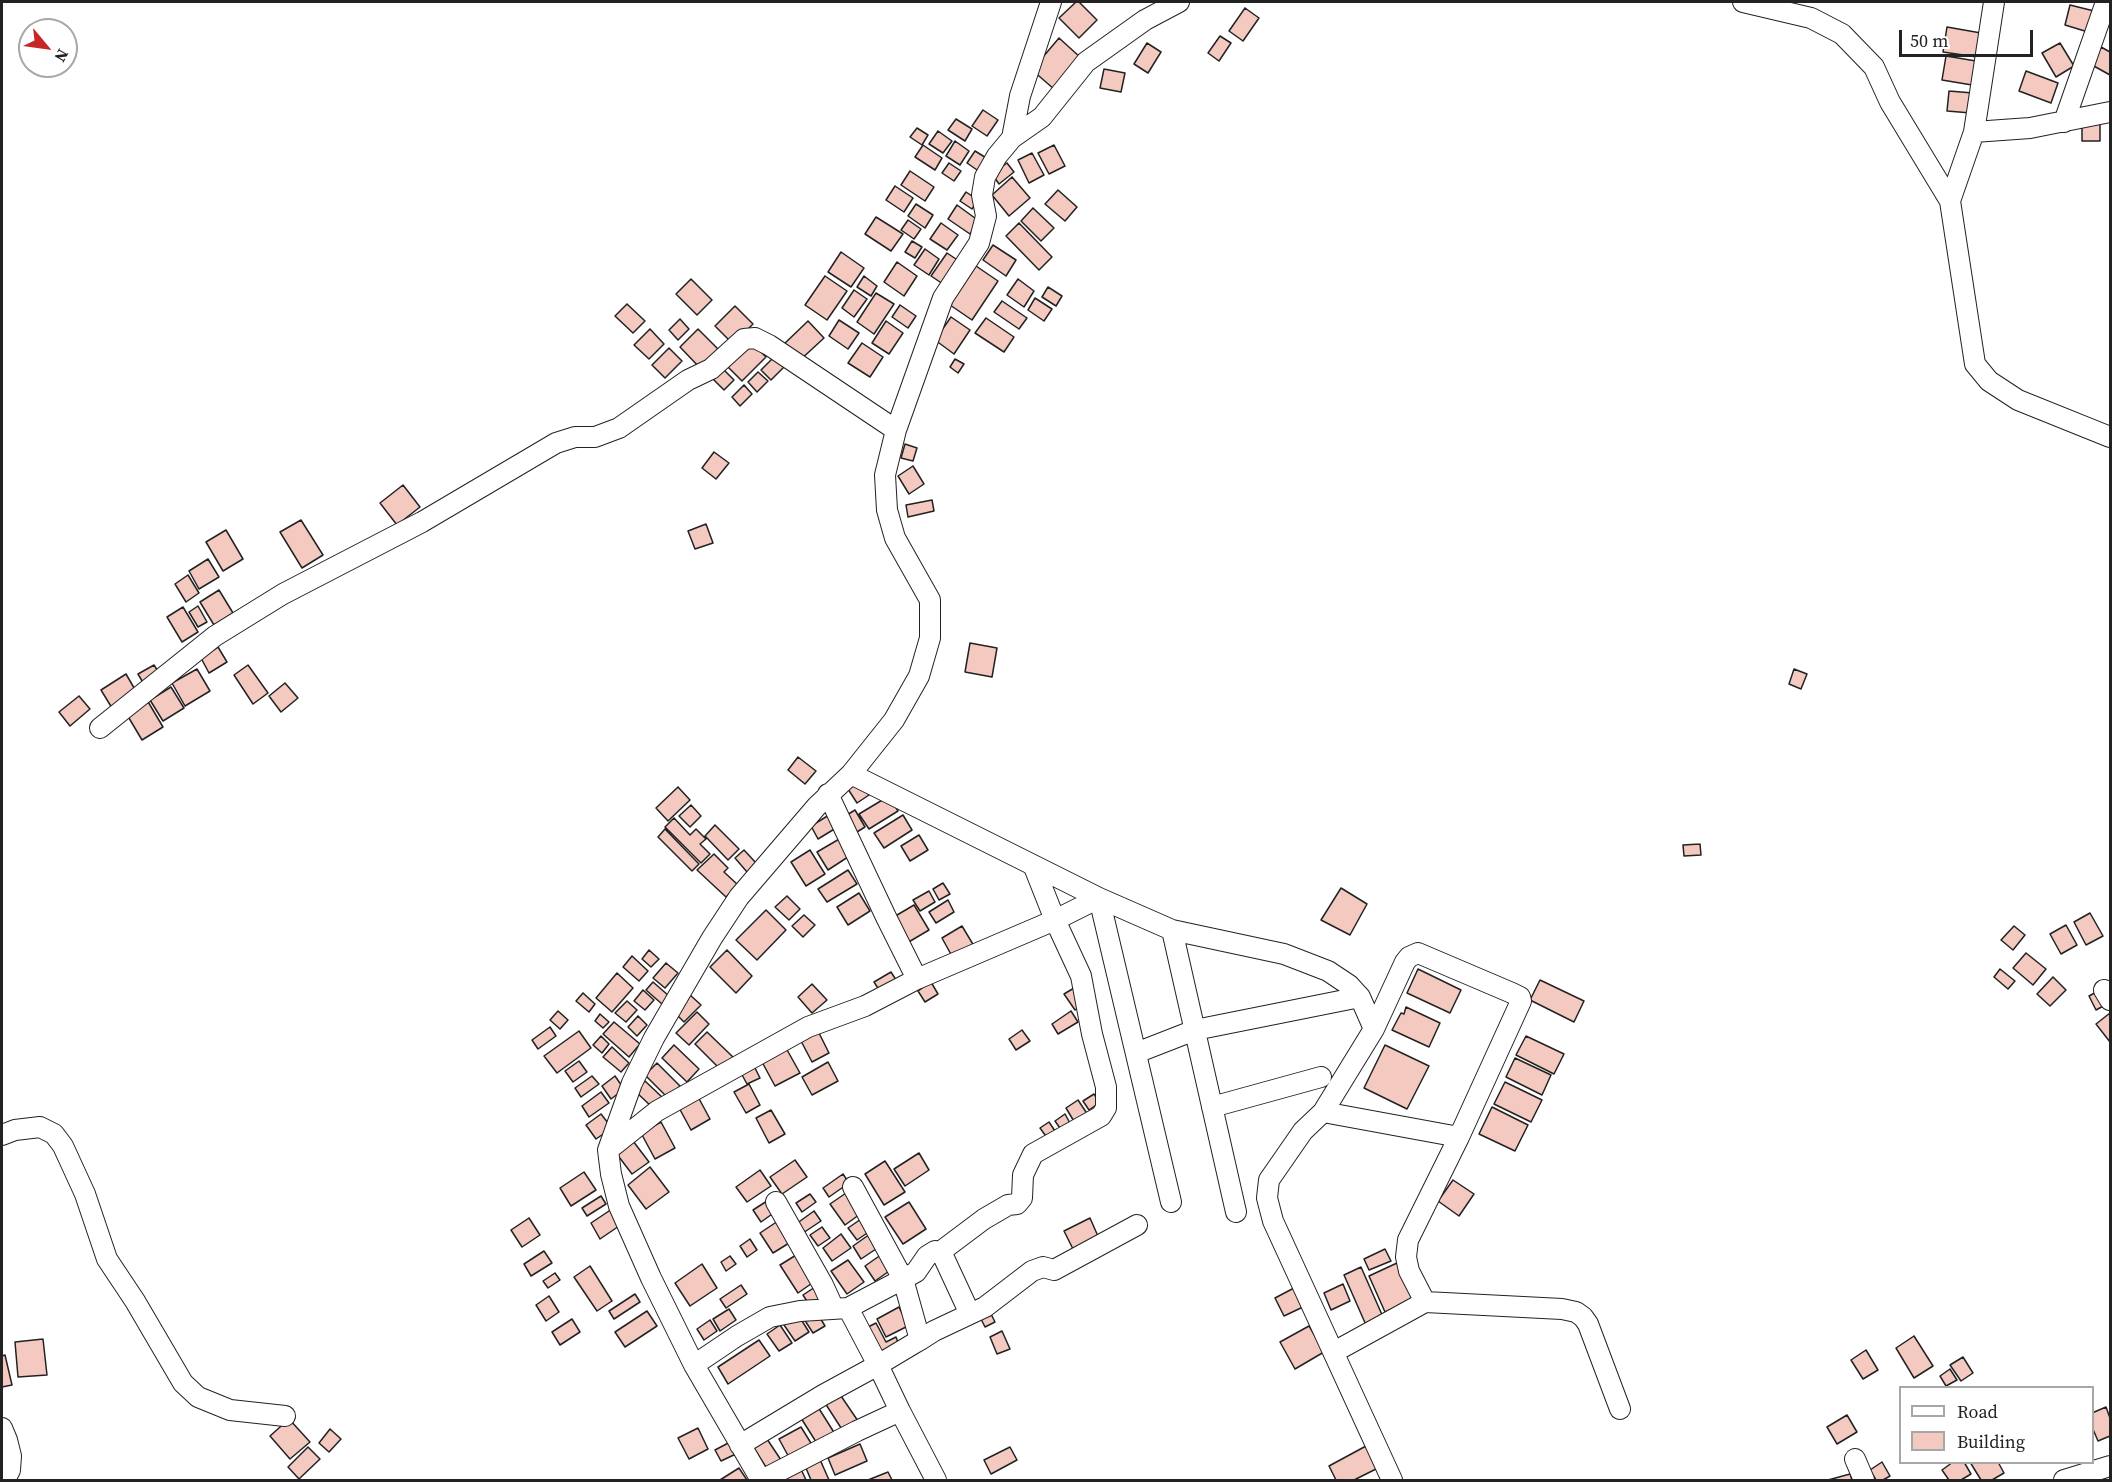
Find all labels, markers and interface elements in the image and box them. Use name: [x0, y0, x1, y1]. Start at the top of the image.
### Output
north arrow: [18, 18, 78, 78]
scale bar: [1902, 18, 2036, 56]
text: 50 m: [1910, 28, 1948, 53]
text: N: [50, 45, 74, 66]
legend: [1899, 1386, 2094, 1464]
text: Road: [1957, 1399, 1998, 1424]
text: Building: [1957, 1429, 2025, 1454]

